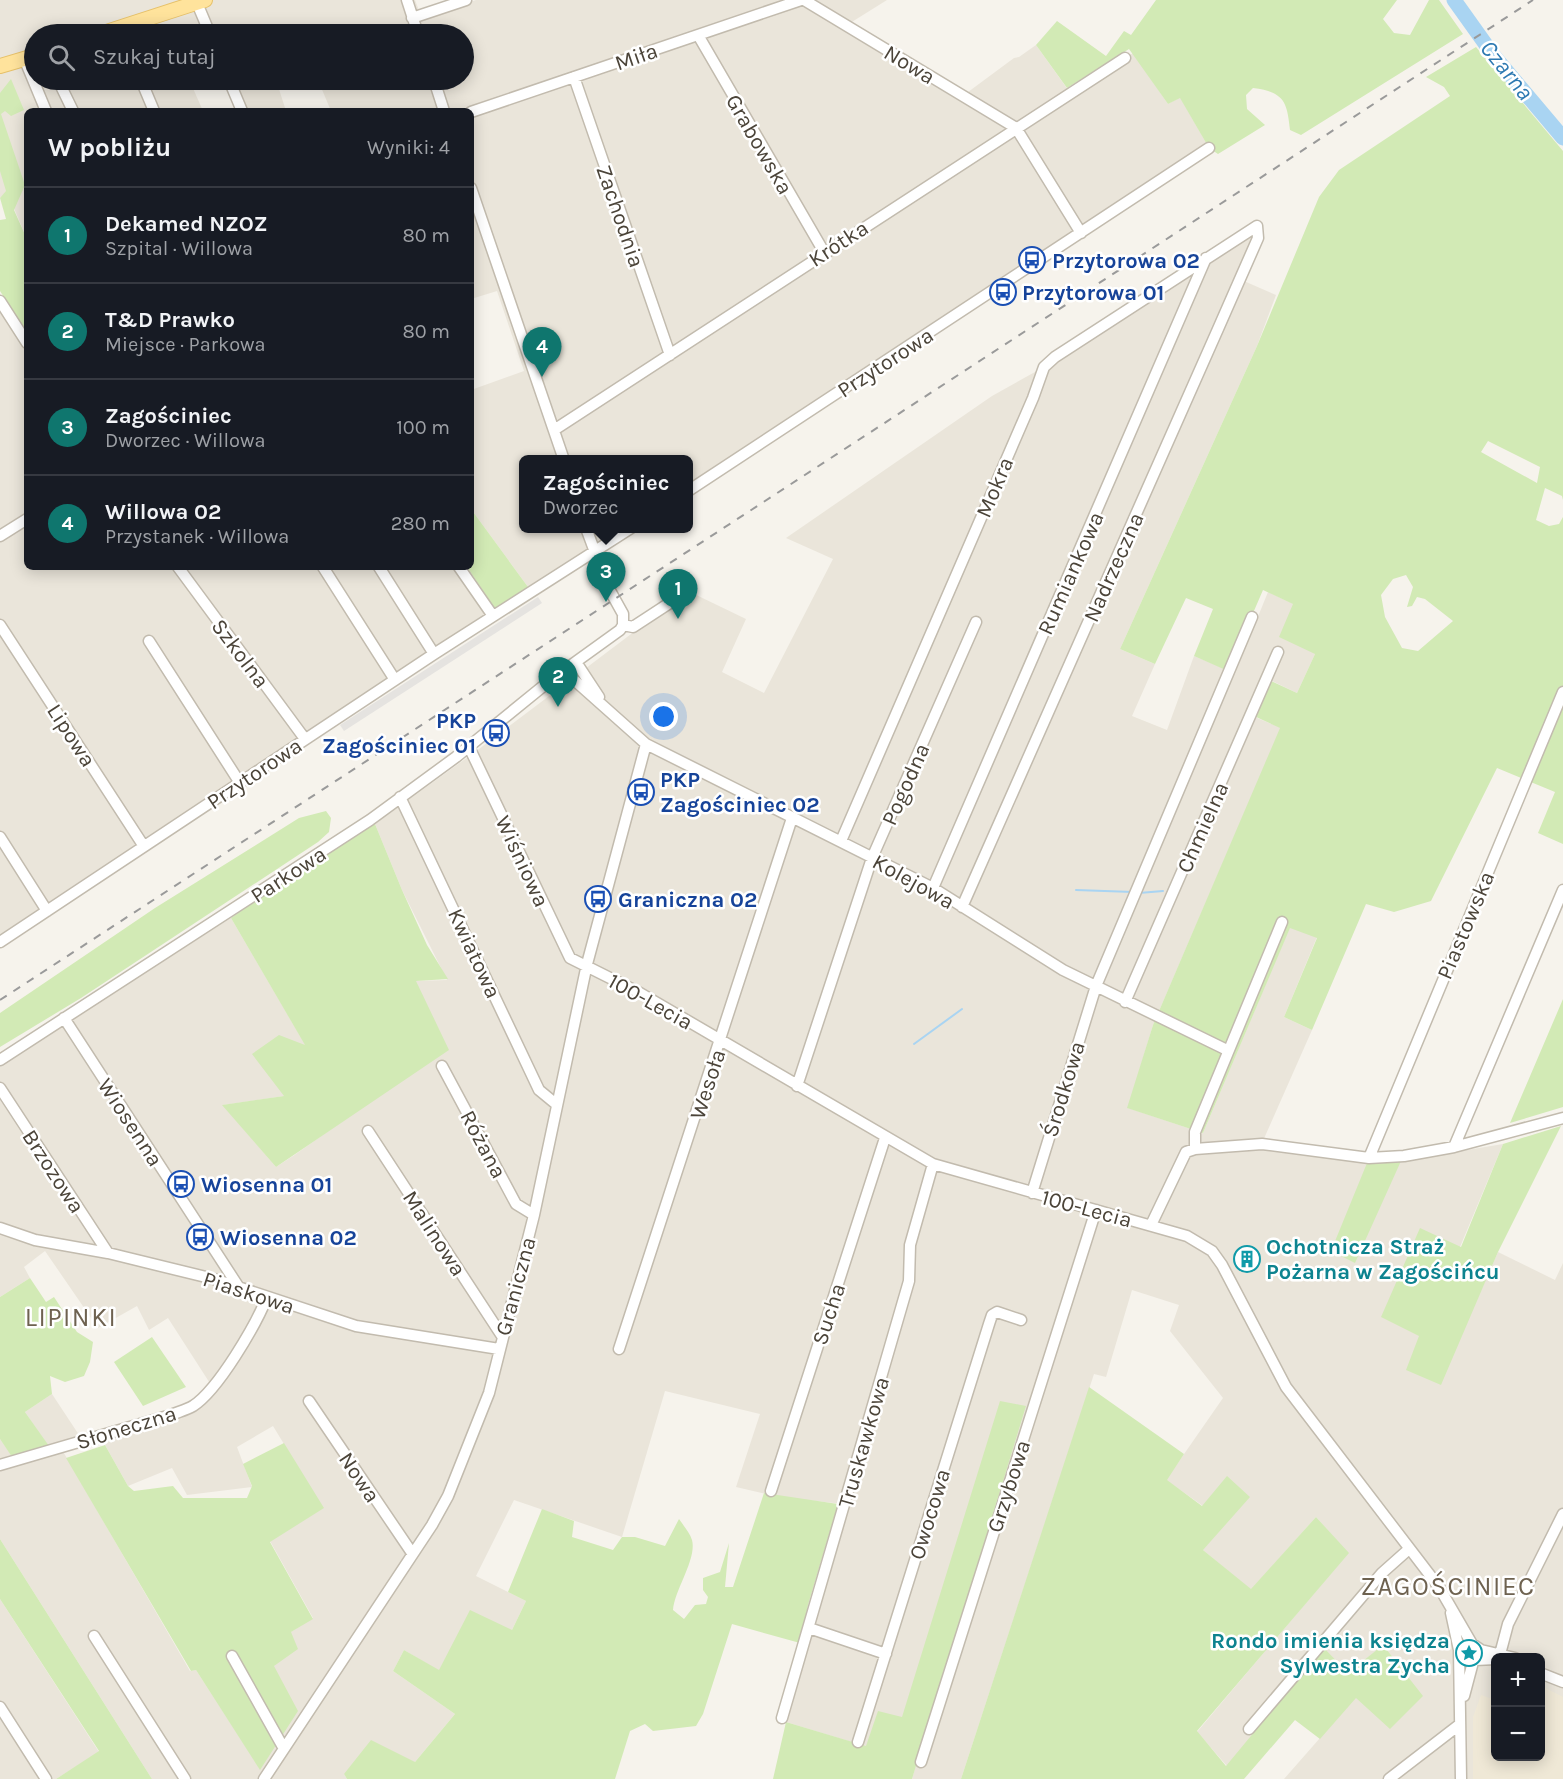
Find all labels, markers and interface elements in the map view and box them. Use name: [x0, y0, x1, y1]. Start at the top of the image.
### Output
search box: [24, 24, 474, 90]
water label: Czarna: [1474, 34, 1540, 106]
street label: Miła: [612, 38, 661, 76]
street label: Nowa: [879, 40, 940, 90]
icon: search: [45, 41, 78, 74]
text: Szukaj tutaj: [93, 44, 216, 70]
street label: Grabowska: [720, 90, 798, 199]
text: W pobliżu: [48, 132, 171, 163]
text: Wyniki: 4: [367, 136, 450, 159]
street label: Zachodnia: [590, 162, 650, 271]
text: Dekamed NZOZ: [105, 211, 268, 237]
street label: Krótka: [804, 215, 873, 273]
text: 1: [64, 224, 71, 247]
text: 80 m: [402, 224, 450, 247]
text: Szpital · Willowa: [105, 237, 253, 260]
bus stop icon: Przytorowa 02: [1017, 245, 1047, 275]
place label: Przytorowa 02: [1052, 248, 1200, 274]
bus stop icon: Przytorowa 01: [988, 277, 1018, 307]
place label: Przytorowa 01: [1022, 280, 1164, 306]
text: T&D Prawko: [105, 307, 235, 333]
text: 2: [61, 320, 74, 343]
text: 80 m: [402, 320, 450, 343]
street label: Przytorowa: [833, 322, 938, 403]
pin: 4: [522, 328, 562, 377]
text: Miejsce · Parkowa: [105, 333, 266, 356]
text: Zagościniec: [105, 403, 232, 429]
text: 3: [61, 416, 74, 439]
text: 100 m: [396, 416, 450, 439]
text: Dworzec · Willowa: [105, 429, 265, 452]
street label: Mokra: [971, 453, 1019, 522]
popup: [519, 455, 693, 533]
text: Zagościniec: [543, 470, 669, 496]
text: Dworzec: [543, 496, 619, 519]
text: Willowa 02: [105, 499, 221, 525]
street label: Rumiankowa: [1032, 508, 1110, 639]
street label: Nadrzeczna: [1078, 509, 1150, 626]
text: 4: [62, 512, 73, 535]
text: 280 m: [391, 512, 450, 535]
text: Przystanek · Willowa: [105, 525, 289, 548]
pin: 3: [586, 552, 626, 602]
pin: 1: [658, 570, 698, 619]
street label: Szkolna: [206, 614, 275, 693]
pin: 2: [538, 658, 578, 707]
street label: Lipowa: [41, 699, 101, 772]
your location: [649, 702, 678, 731]
place label: PKP Zagościniec 01: [322, 708, 476, 759]
bus stop icon: PKP Zagościniec 01: [481, 718, 511, 748]
street label: Przytorowa: [202, 733, 307, 815]
street label: Pogodna: [876, 739, 935, 829]
place label: PKP Zagościniec 02: [660, 767, 819, 818]
bus stop icon: PKP Zagościniec 02: [626, 777, 656, 807]
street label: Chmielna: [1171, 778, 1234, 877]
street label: Wiśniowa: [490, 812, 555, 911]
street label: Parkowa: [246, 841, 331, 909]
street label: Kolejowa: [868, 849, 959, 915]
street label: Piastowska: [1432, 868, 1500, 983]
bus stop icon: Graniczna 02: [583, 884, 613, 914]
place label: Graniczna 02: [618, 887, 757, 913]
street label: Kwiatowa: [442, 904, 506, 1003]
street label: 100-Lecia: [604, 968, 697, 1036]
street label: Środkowa: [1036, 1038, 1091, 1140]
street label: Wesoła: [684, 1046, 731, 1123]
street label: Wiosenna: [92, 1074, 168, 1171]
street label: Różana: [454, 1106, 512, 1183]
street label: Brzozowa: [16, 1125, 90, 1218]
bus stop icon: Wiosenna 01: [166, 1169, 196, 1199]
place label: Wiosenna 01: [201, 1172, 332, 1198]
street label: 100-Lecia: [1039, 1184, 1135, 1234]
street label: Malinowa: [397, 1186, 471, 1281]
bus stop icon: Wiosenna 02: [185, 1222, 215, 1252]
place label: Wiosenna 02: [220, 1225, 357, 1251]
street label: Graniczna: [490, 1234, 542, 1339]
place label: Ochotnicza Straż Pożarna w Zagościńcu: [1266, 1234, 1500, 1285]
building icon: Ochotnicza Straż Pożarna w Zagościńcu: [1232, 1244, 1262, 1274]
street label: Piaskowa: [200, 1266, 298, 1320]
street label: Sucha: [807, 1280, 851, 1348]
district label: LIPINKI: [25, 1302, 117, 1333]
street label: Truskawkowa: [833, 1374, 895, 1511]
street label: Słoneczna: [73, 1400, 179, 1455]
street label: Grzybowa: [982, 1437, 1036, 1536]
street label: Nowa: [333, 1447, 385, 1508]
street label: Owocowa: [904, 1466, 956, 1563]
district label: ZAGOŚCINIEC: [1361, 1570, 1535, 1602]
place label: Rondo imienia księdza Sylwestra Zycha: [1211, 1628, 1450, 1679]
place icon: Rondo imienia księdza Sylwestra Zycha: [1454, 1638, 1484, 1668]
map controls: [1491, 1653, 1545, 1761]
button: +: [1491, 1653, 1545, 1707]
button: −: [1491, 1707, 1545, 1761]

